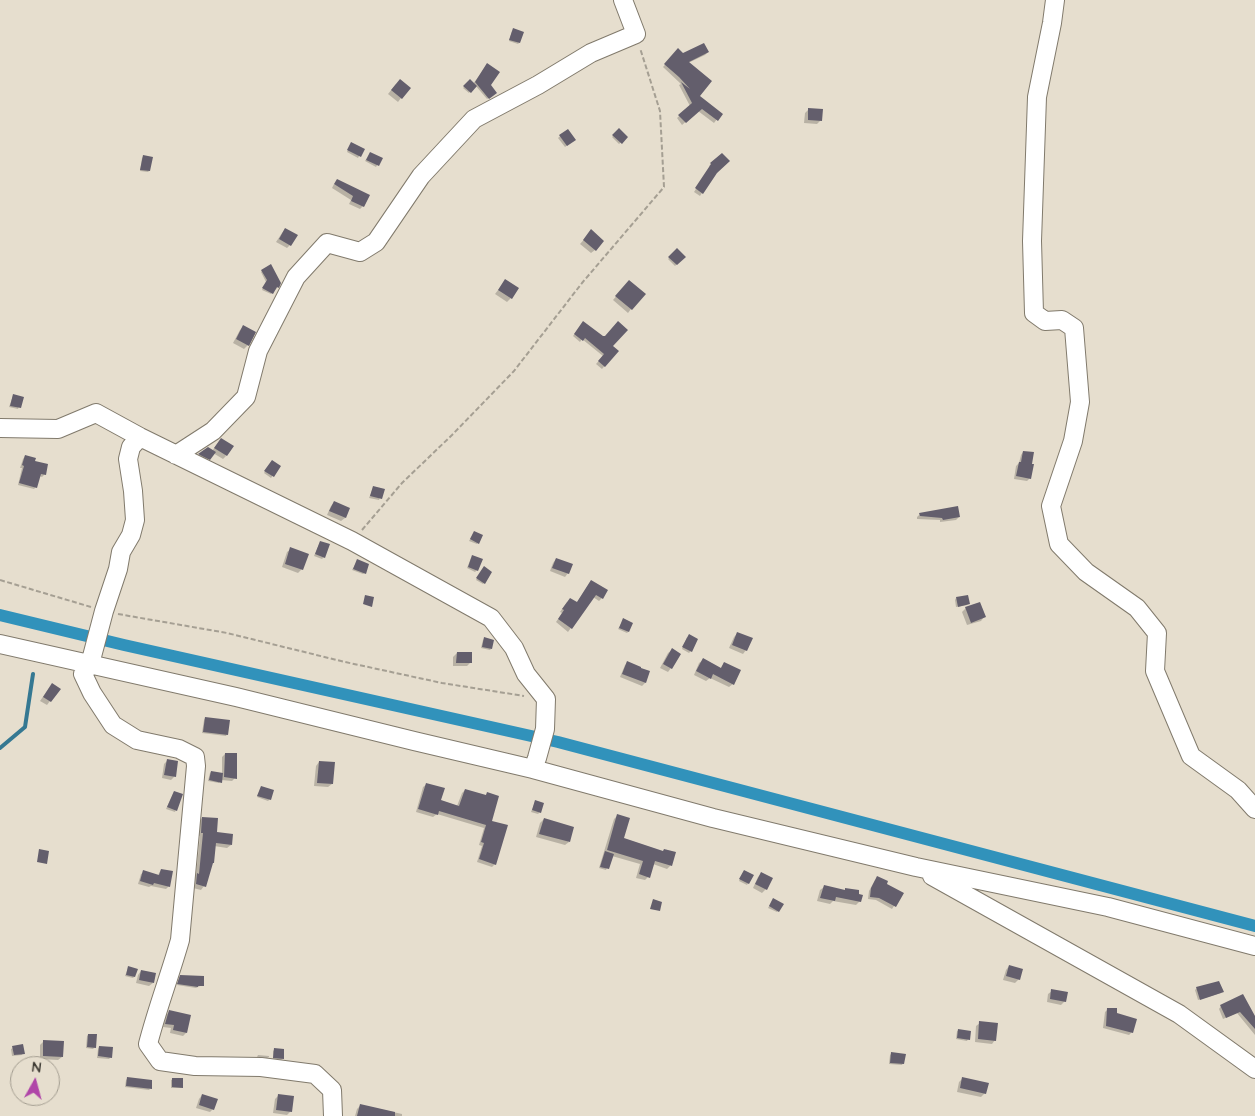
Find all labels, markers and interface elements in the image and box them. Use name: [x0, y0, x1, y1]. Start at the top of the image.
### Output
north arrow: [10, 1056, 60, 1106]
text: N: [30, 1058, 43, 1077]

